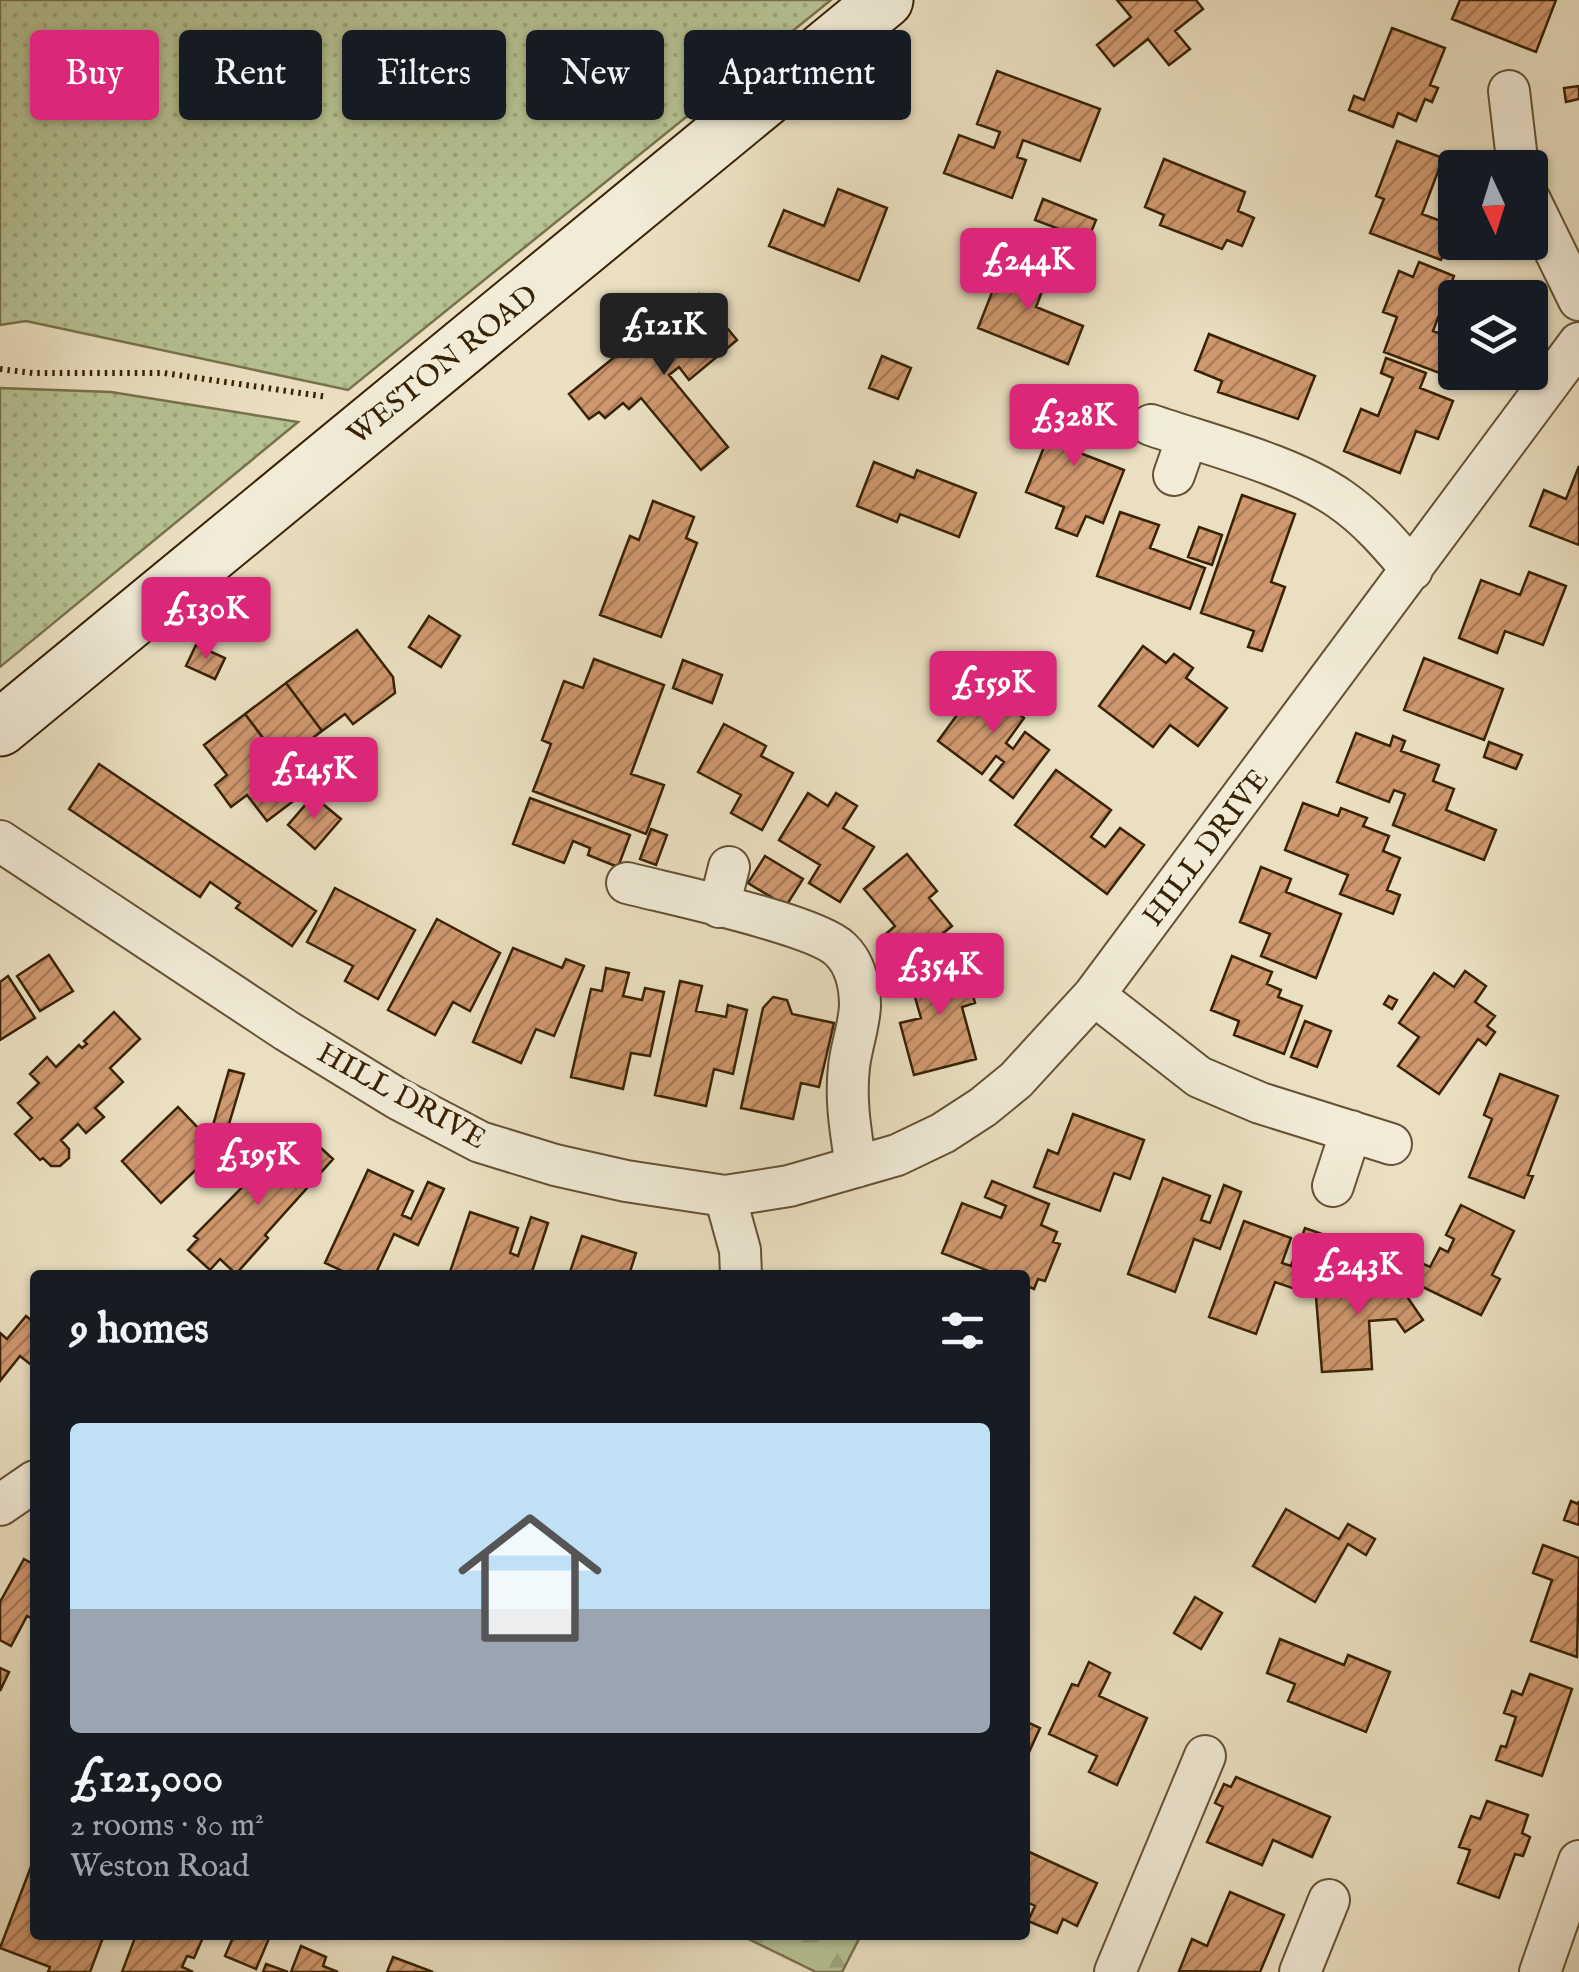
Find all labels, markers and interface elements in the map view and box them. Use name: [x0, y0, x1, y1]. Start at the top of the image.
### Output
chip: Buy: [30, 30, 159, 120]
chip: Rent: [179, 30, 322, 120]
chip: Filters: [342, 30, 506, 120]
chip: New: [526, 30, 664, 120]
chip: Apartment: [684, 30, 911, 120]
north arrow: [1438, 150, 1548, 260]
map controls: [1438, 150, 1548, 390]
pin: £244K: [958, 228, 1098, 313]
text: £244K: [982, 240, 1074, 281]
street label: WESTON ROAD: [340, 277, 546, 454]
button: layers: [1438, 280, 1548, 390]
pin: £121K: [594, 293, 734, 378]
text: £121K: [622, 305, 706, 346]
pin: £328K: [1004, 384, 1144, 469]
text: £328K: [1032, 396, 1116, 437]
pin: £130K: [136, 577, 276, 662]
text: £130K: [164, 589, 248, 630]
pin: £159K: [923, 651, 1063, 736]
text: £159K: [952, 663, 1034, 704]
pin: £145K: [244, 737, 384, 822]
text: £145K: [272, 749, 356, 790]
street label: HILL DRIVE: [1135, 762, 1278, 935]
pin: £354K: [870, 933, 1010, 1018]
text: £354K: [898, 945, 982, 986]
street label: HILL DRIVE: [310, 1035, 492, 1159]
pin: £195K: [188, 1123, 328, 1208]
text: £195K: [217, 1135, 299, 1176]
pin: £243K: [1288, 1233, 1428, 1318]
text: £243K: [1314, 1245, 1402, 1286]
icon: filters: [935, 1303, 990, 1358]
text: 9 homes: [70, 1304, 209, 1357]
icon: home: [440, 1488, 620, 1668]
text: £121,000: [70, 1753, 223, 1806]
text: 2 rooms · 80 m²: [70, 1806, 264, 1847]
text: Weston Road: [70, 1847, 249, 1888]

